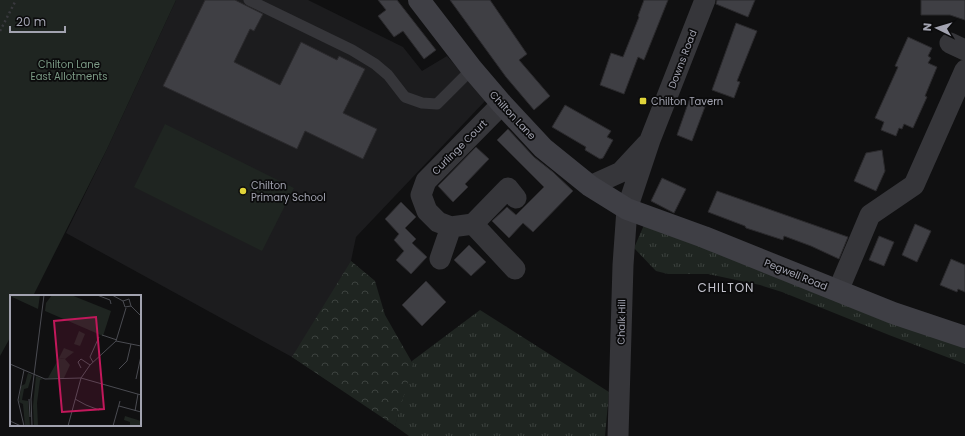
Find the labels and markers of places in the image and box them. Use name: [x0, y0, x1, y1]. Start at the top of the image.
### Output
place label: Chilton Tavern: [651, 94, 723, 109]
marker: Chilton Tavern: [638, 96, 648, 106]
place label: Chilton Primary School: [251, 178, 326, 205]
marker: Chilton Primary School: [238, 186, 248, 196]

